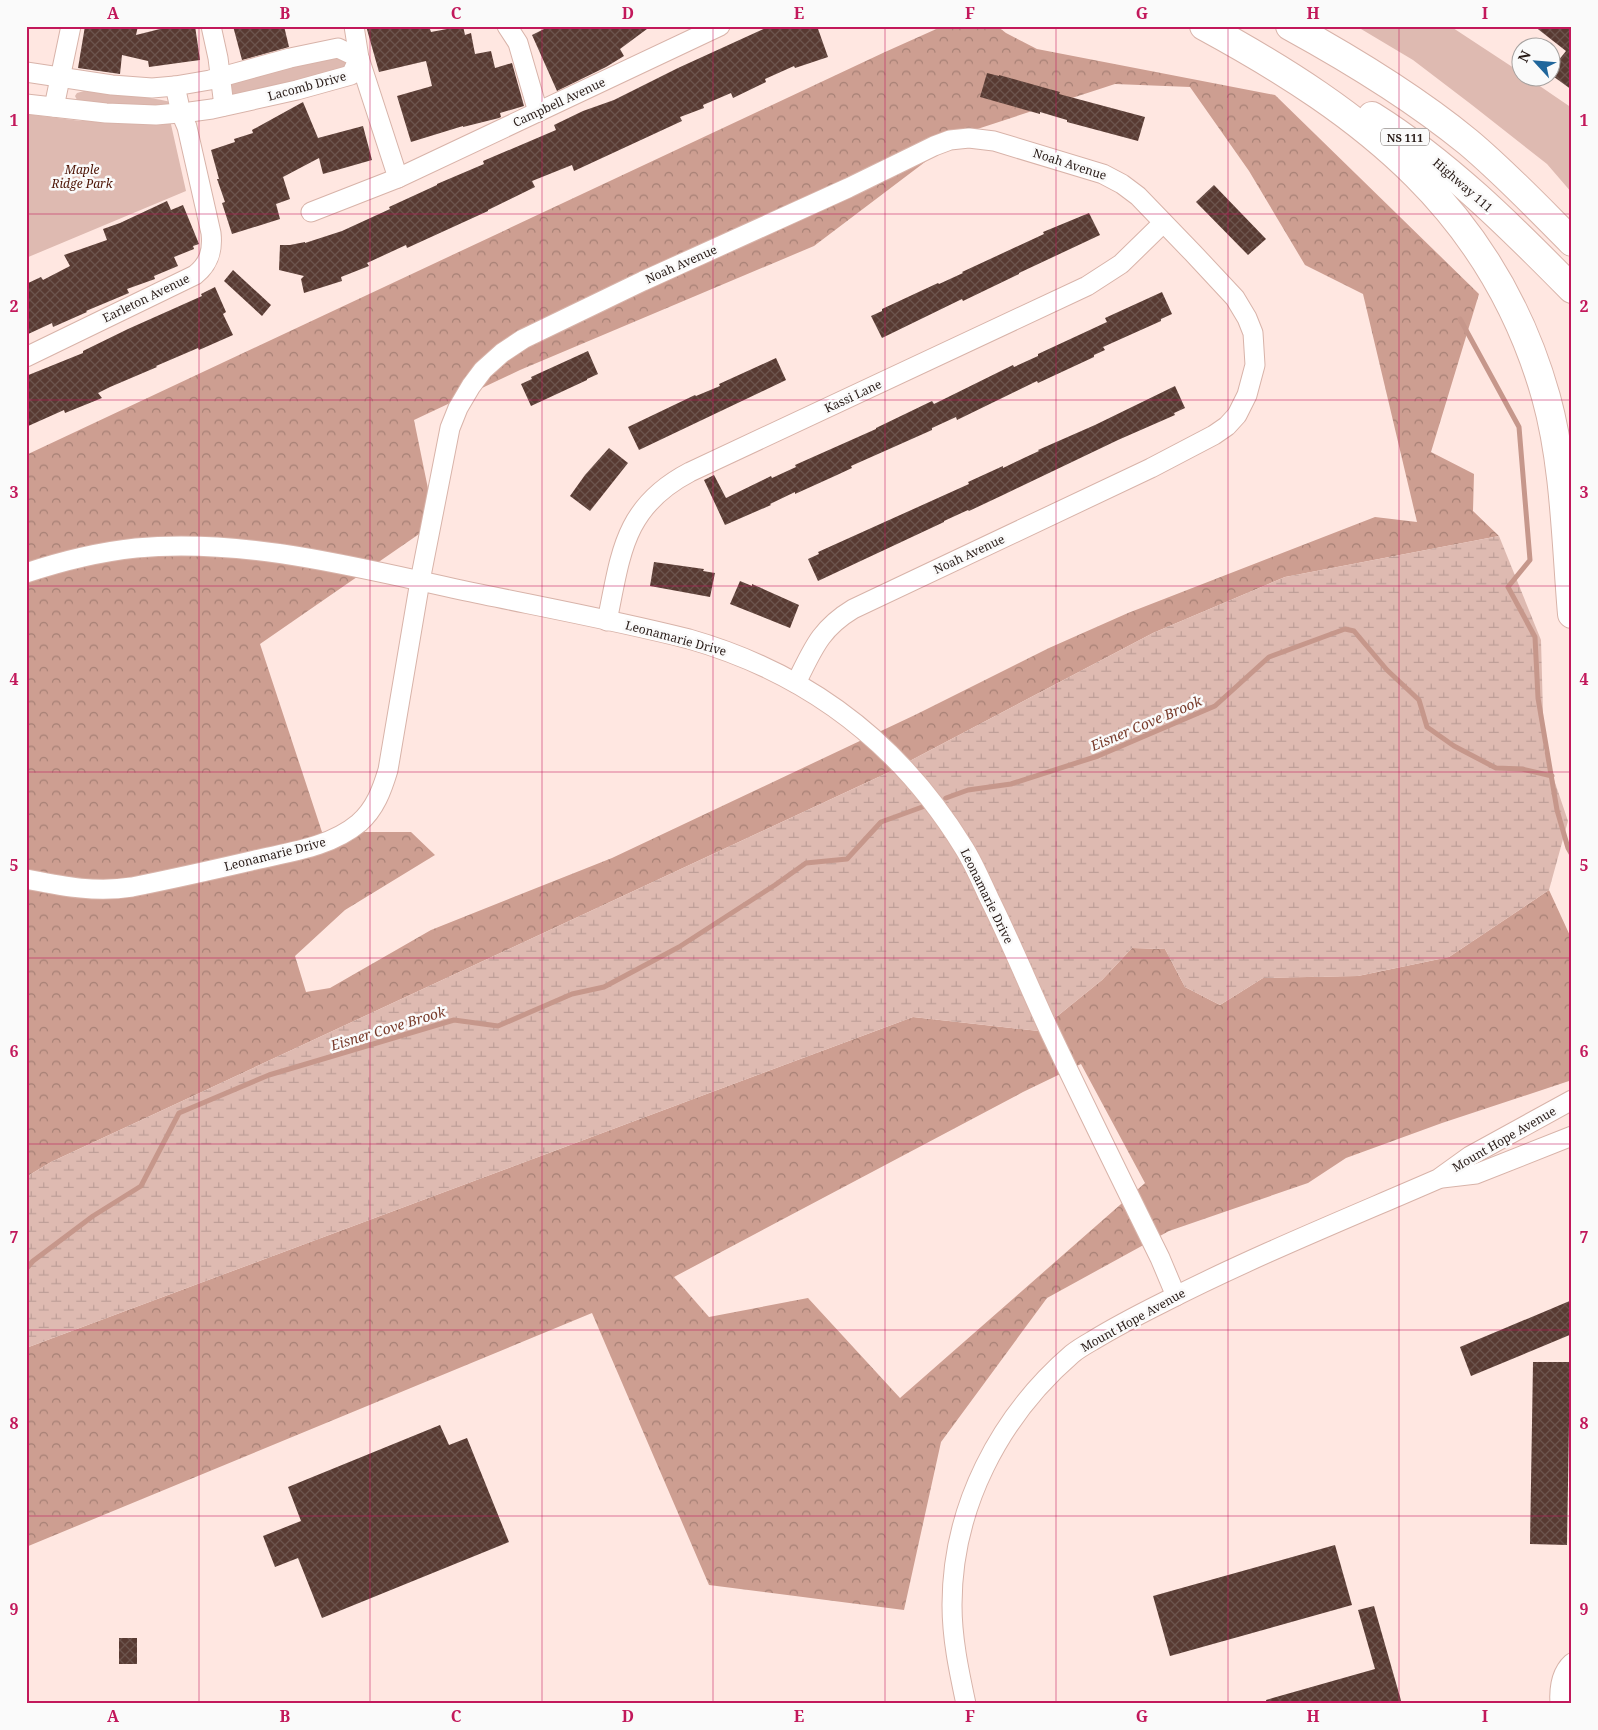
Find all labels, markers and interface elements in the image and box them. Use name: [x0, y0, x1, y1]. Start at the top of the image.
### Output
text: A: [107, 2, 120, 24]
text: B: [280, 2, 291, 24]
text: C: [451, 2, 462, 24]
text: D: [622, 2, 634, 24]
text: E: [794, 2, 804, 24]
text: F: [965, 2, 975, 24]
text: G: [1136, 2, 1148, 24]
text: H: [1306, 2, 1320, 24]
text: I: [1482, 2, 1488, 24]
north arrow: [1510, 38, 1560, 88]
text: N: [1513, 47, 1535, 65]
street label: Lacomb Drive: [266, 67, 348, 105]
street label: Campbell Avenue: [510, 73, 608, 131]
text: 1: [9, 109, 19, 131]
text: 1: [1579, 109, 1589, 131]
road number: NS 111: [1381, 128, 1429, 146]
street label: Noah Avenue: [1031, 144, 1109, 184]
street label: Highway 111: [1429, 154, 1497, 216]
park label: Maple Ridge Park: [50, 161, 114, 192]
street label: Noah Avenue: [643, 241, 719, 287]
street label: Earleton Avenue: [100, 270, 192, 326]
text: 2: [9, 295, 19, 317]
text: 2: [1579, 295, 1589, 317]
street label: Kassi Lane: [822, 375, 884, 417]
text: 3: [9, 481, 19, 503]
text: 3: [1579, 481, 1589, 503]
street label: Noah Avenue: [931, 530, 1007, 578]
street label: Leonamarie Drive: [624, 616, 728, 660]
text: 4: [9, 668, 19, 690]
text: 4: [1579, 668, 1589, 690]
water label: Eisner Cove Brook: [1086, 691, 1206, 755]
street label: Leonamarie Drive: [222, 833, 328, 875]
street label: Leonamarie Drive: [957, 846, 1017, 946]
text: 5: [9, 854, 19, 876]
text: 5: [1579, 854, 1589, 876]
water label: Eisner Cove Brook: [327, 1001, 449, 1055]
text: 6: [9, 1040, 19, 1062]
text: 6: [1579, 1040, 1589, 1062]
street label: Mount Hope Avenue: [1449, 1102, 1559, 1176]
text: 7: [9, 1226, 19, 1248]
text: 7: [1579, 1226, 1589, 1248]
street label: Mount Hope Avenue: [1078, 1284, 1188, 1356]
text: 8: [9, 1412, 19, 1434]
text: 8: [1579, 1412, 1589, 1434]
text: 9: [9, 1598, 19, 1620]
text: 9: [1579, 1598, 1589, 1620]
text: A: [107, 1705, 120, 1727]
text: B: [280, 1705, 291, 1727]
text: C: [451, 1705, 462, 1727]
text: D: [622, 1705, 634, 1727]
text: E: [794, 1705, 804, 1727]
text: F: [965, 1705, 975, 1727]
text: G: [1136, 1705, 1148, 1727]
text: H: [1306, 1705, 1320, 1727]
text: I: [1482, 1705, 1488, 1727]

